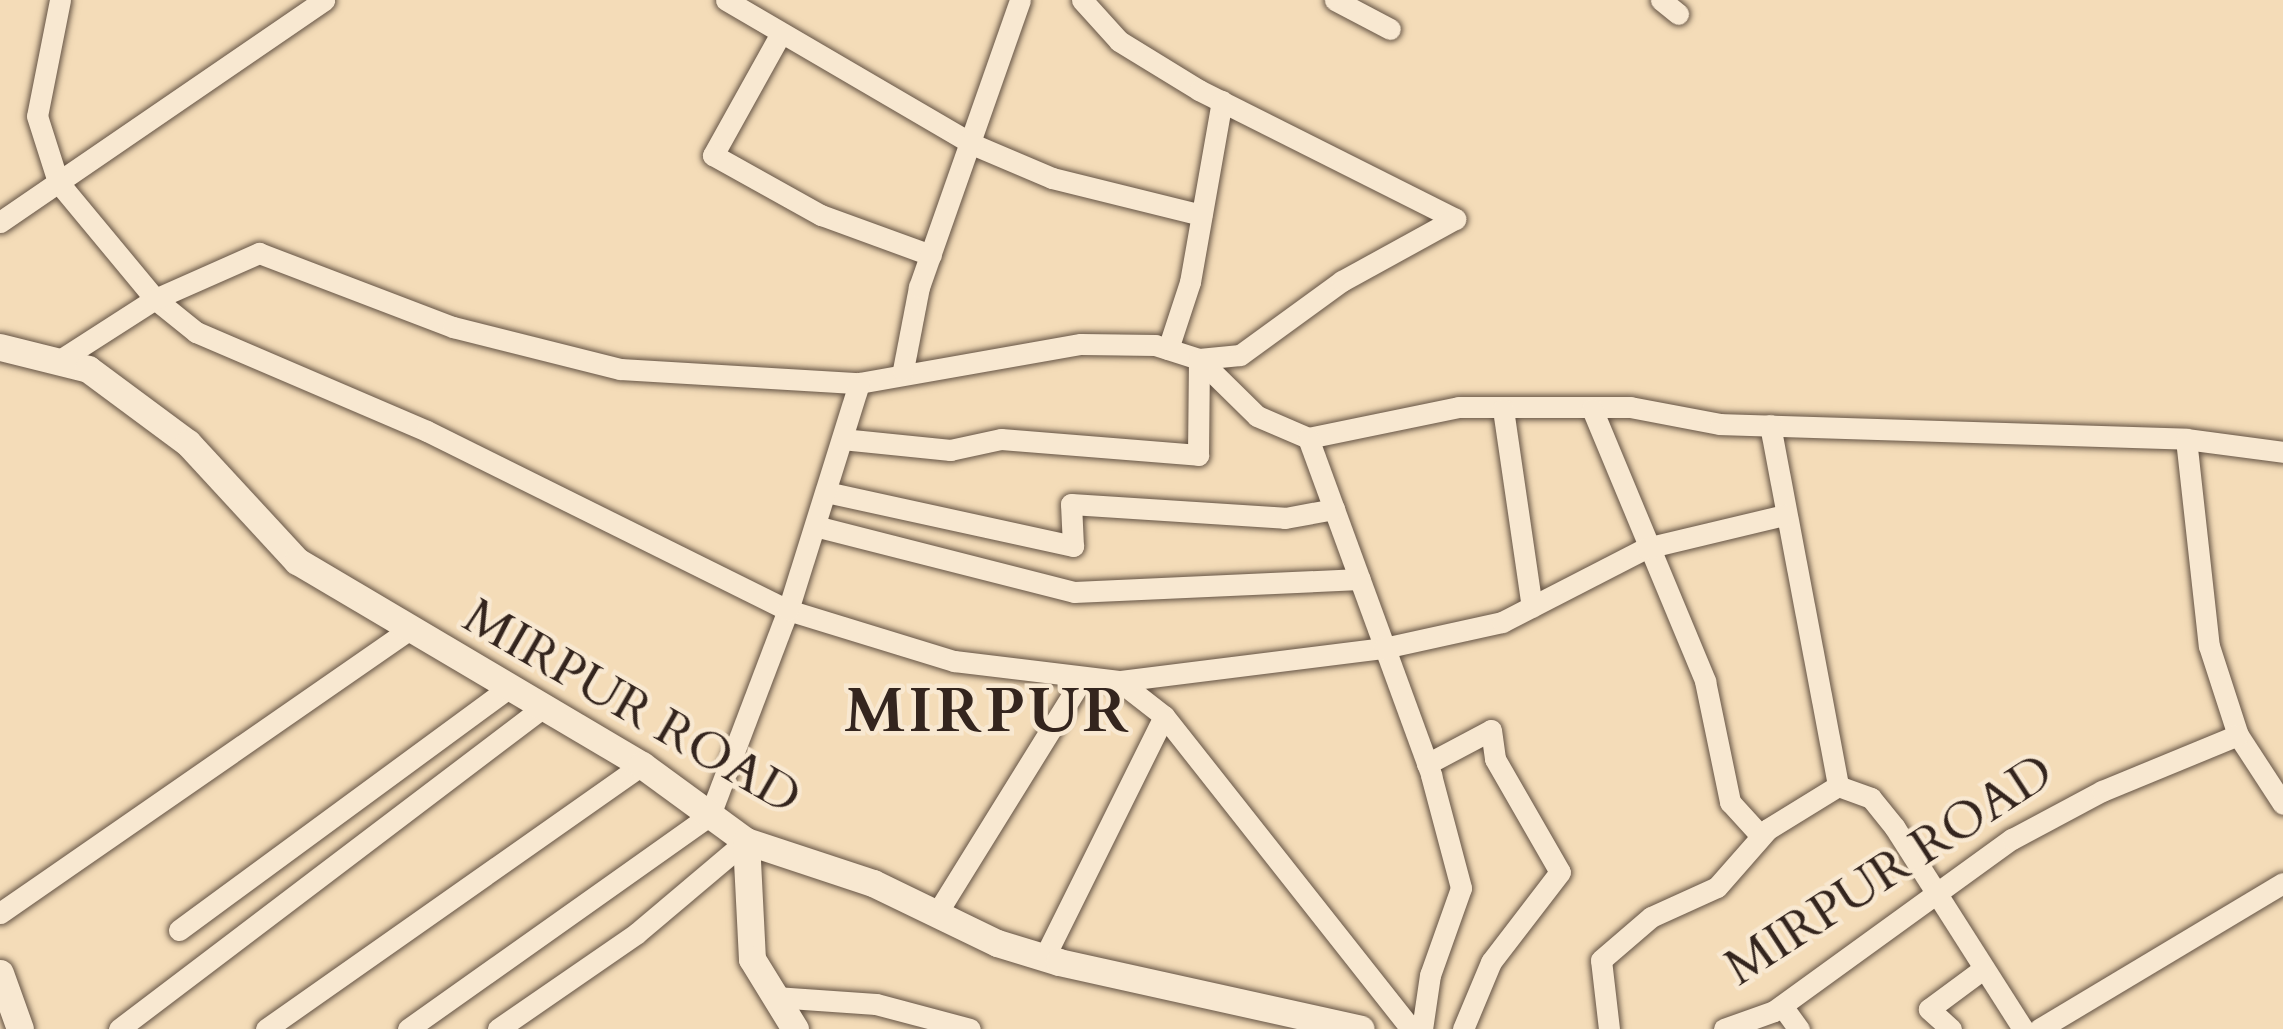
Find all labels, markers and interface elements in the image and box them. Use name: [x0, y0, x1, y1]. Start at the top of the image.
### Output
street label: MIRPUR ROAD: [453, 586, 811, 828]
district label: MIRPUR: [844, 674, 1132, 750]
street label: MIRPUR ROAD: [1714, 741, 2064, 999]

